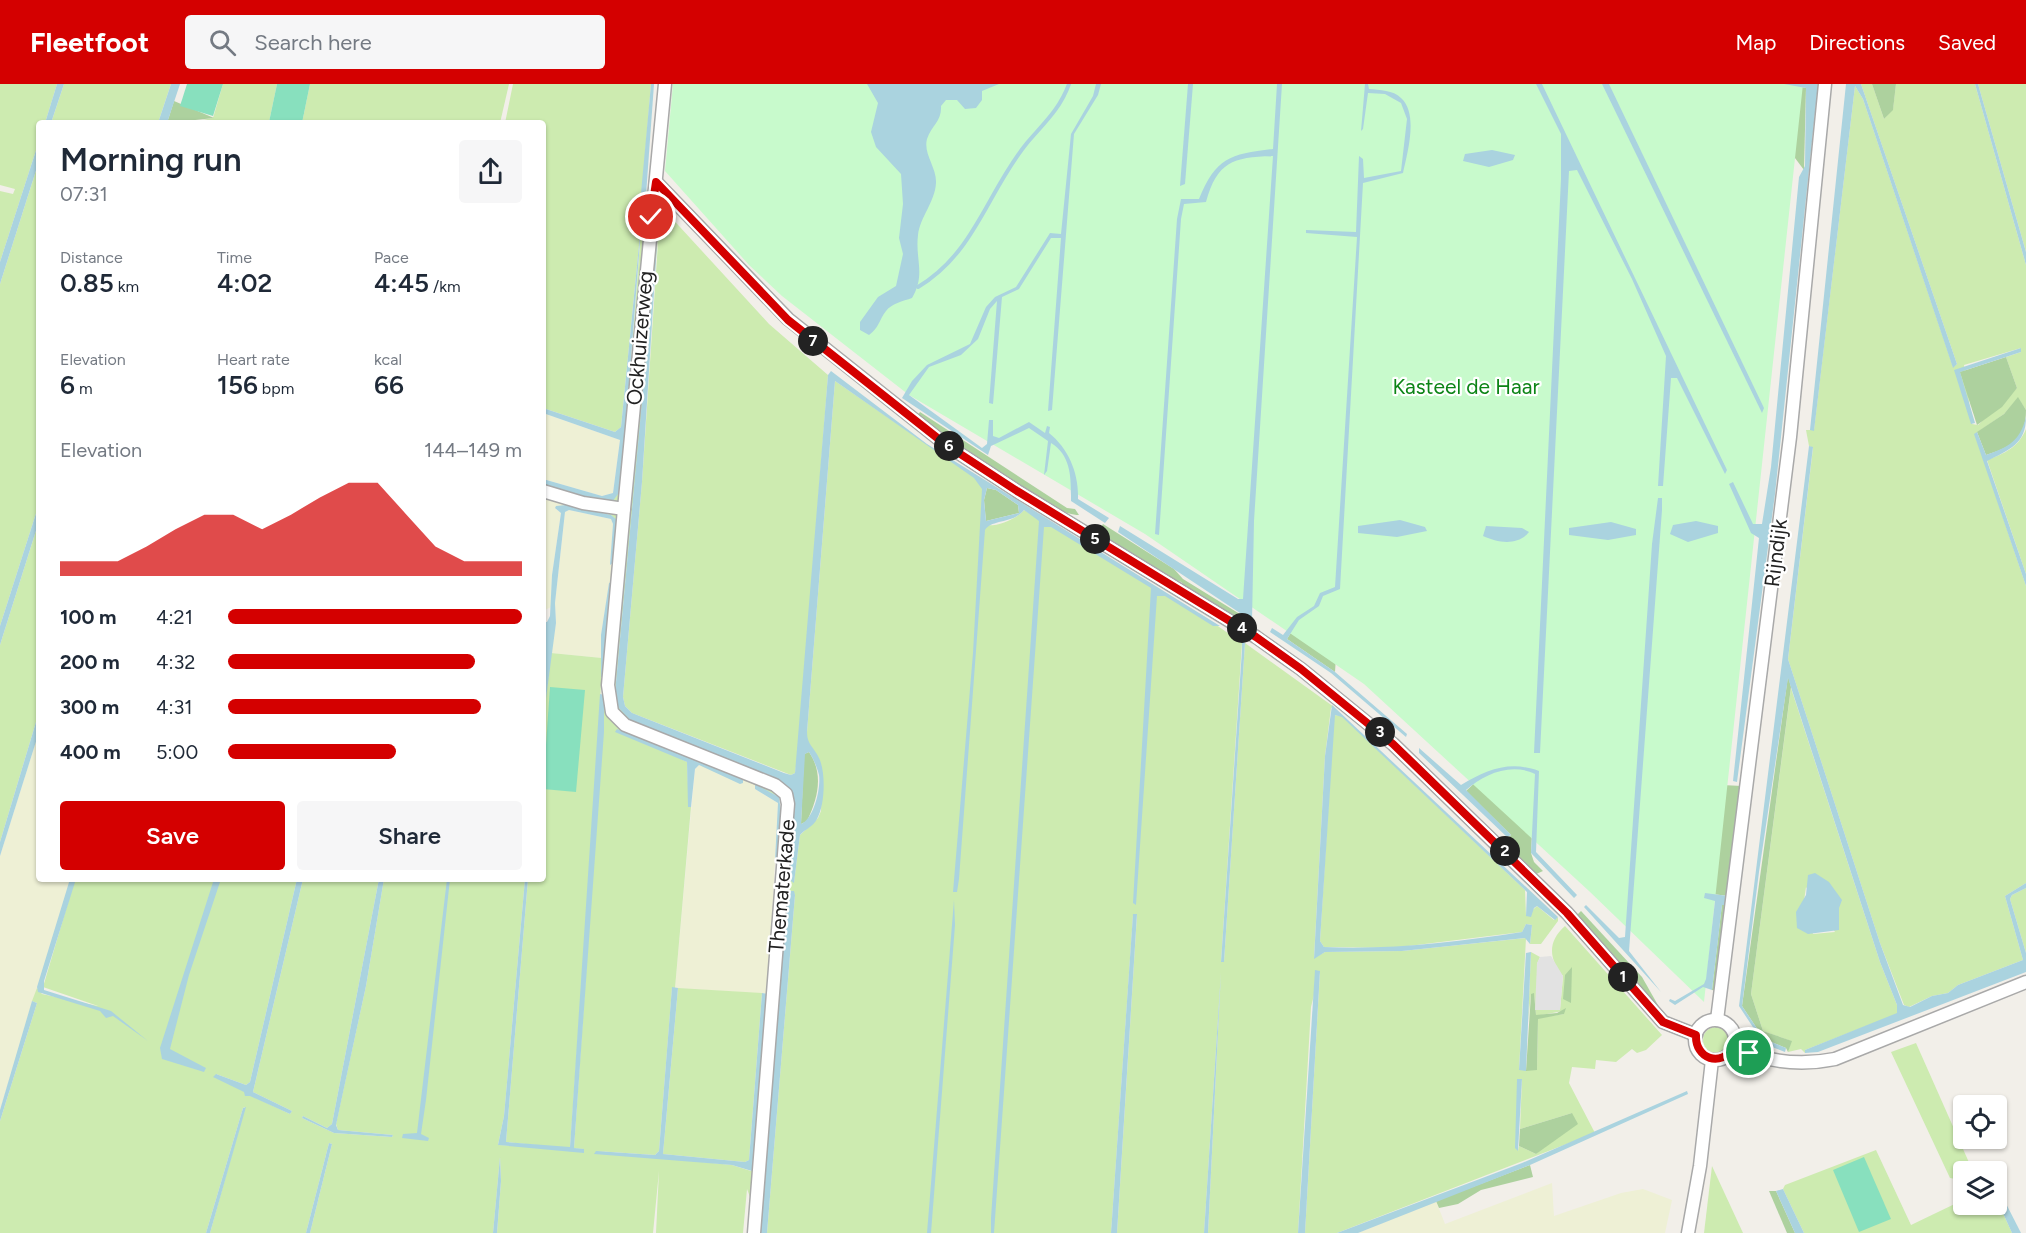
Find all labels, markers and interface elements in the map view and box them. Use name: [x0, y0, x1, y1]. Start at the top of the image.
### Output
search box: [185, 15, 605, 69]
text: Fleetfoot: [30, 25, 149, 59]
icon: search: [206, 26, 239, 59]
text: Search here: [254, 29, 372, 56]
text: Map: [1735, 30, 1776, 55]
text: Directions: [1809, 30, 1905, 55]
text: Saved: [1938, 30, 1996, 55]
text: Morning run: [60, 140, 242, 179]
button: share: [459, 140, 522, 203]
text: 07:31: [60, 182, 108, 206]
pin: [625, 191, 676, 242]
icon: check: [634, 200, 667, 233]
text: Distance: [60, 248, 123, 267]
text: Time: [217, 248, 252, 267]
text: Pace: [374, 248, 409, 267]
text: 0.85: [60, 267, 114, 299]
text: 4:02: [217, 267, 272, 299]
text: 4:45: [374, 267, 429, 299]
street label: Ockhuizerweg: [621, 270, 658, 406]
text: km: [114, 277, 139, 296]
text: /km: [429, 277, 461, 296]
pin: 7: [798, 326, 828, 356]
text: 7: [809, 331, 817, 350]
text: Elevation: [60, 350, 126, 369]
text: Heart rate: [217, 350, 290, 369]
text: kcal: [374, 350, 402, 369]
text: 6: [60, 369, 75, 401]
text: 156: [217, 369, 258, 401]
text: 66: [374, 369, 404, 401]
park label: Kasteel de Haar: [1392, 374, 1540, 399]
text: m: [75, 379, 93, 398]
text: bpm: [258, 379, 294, 398]
pin: 6: [934, 431, 964, 461]
text: 6: [944, 436, 954, 455]
text: Elevation: [60, 438, 142, 462]
text: 144–149 m: [424, 438, 522, 462]
street label: Rijndijk: [1759, 517, 1792, 588]
pin: 5: [1080, 524, 1110, 554]
text: 5: [1090, 529, 1100, 548]
text: 100 m: [60, 605, 117, 629]
text: 4:21: [156, 605, 193, 629]
pin: 4: [1227, 613, 1257, 643]
text: 4: [1237, 618, 1247, 637]
text: 200 m: [60, 650, 120, 674]
text: 4:32: [156, 650, 196, 674]
text: 300 m: [60, 695, 119, 719]
text: 4:31: [156, 695, 193, 719]
pin: 3: [1365, 717, 1395, 747]
text: 3: [1376, 722, 1384, 741]
text: 400 m: [60, 740, 121, 764]
text: 5:00: [156, 740, 198, 764]
button: Save: [60, 801, 285, 870]
button: Share: [297, 801, 522, 870]
street label: Thematerkade: [763, 818, 800, 954]
pin: 2: [1490, 836, 1520, 866]
text: 2: [1500, 841, 1510, 860]
pin: 1: [1608, 962, 1638, 992]
text: 1: [1620, 967, 1626, 986]
pin: [1723, 1027, 1774, 1078]
icon: arrive: [1732, 1036, 1765, 1069]
map controls: [1953, 1095, 2007, 1215]
button: locate: [1953, 1095, 2007, 1149]
button: layers: [1953, 1161, 2007, 1215]

